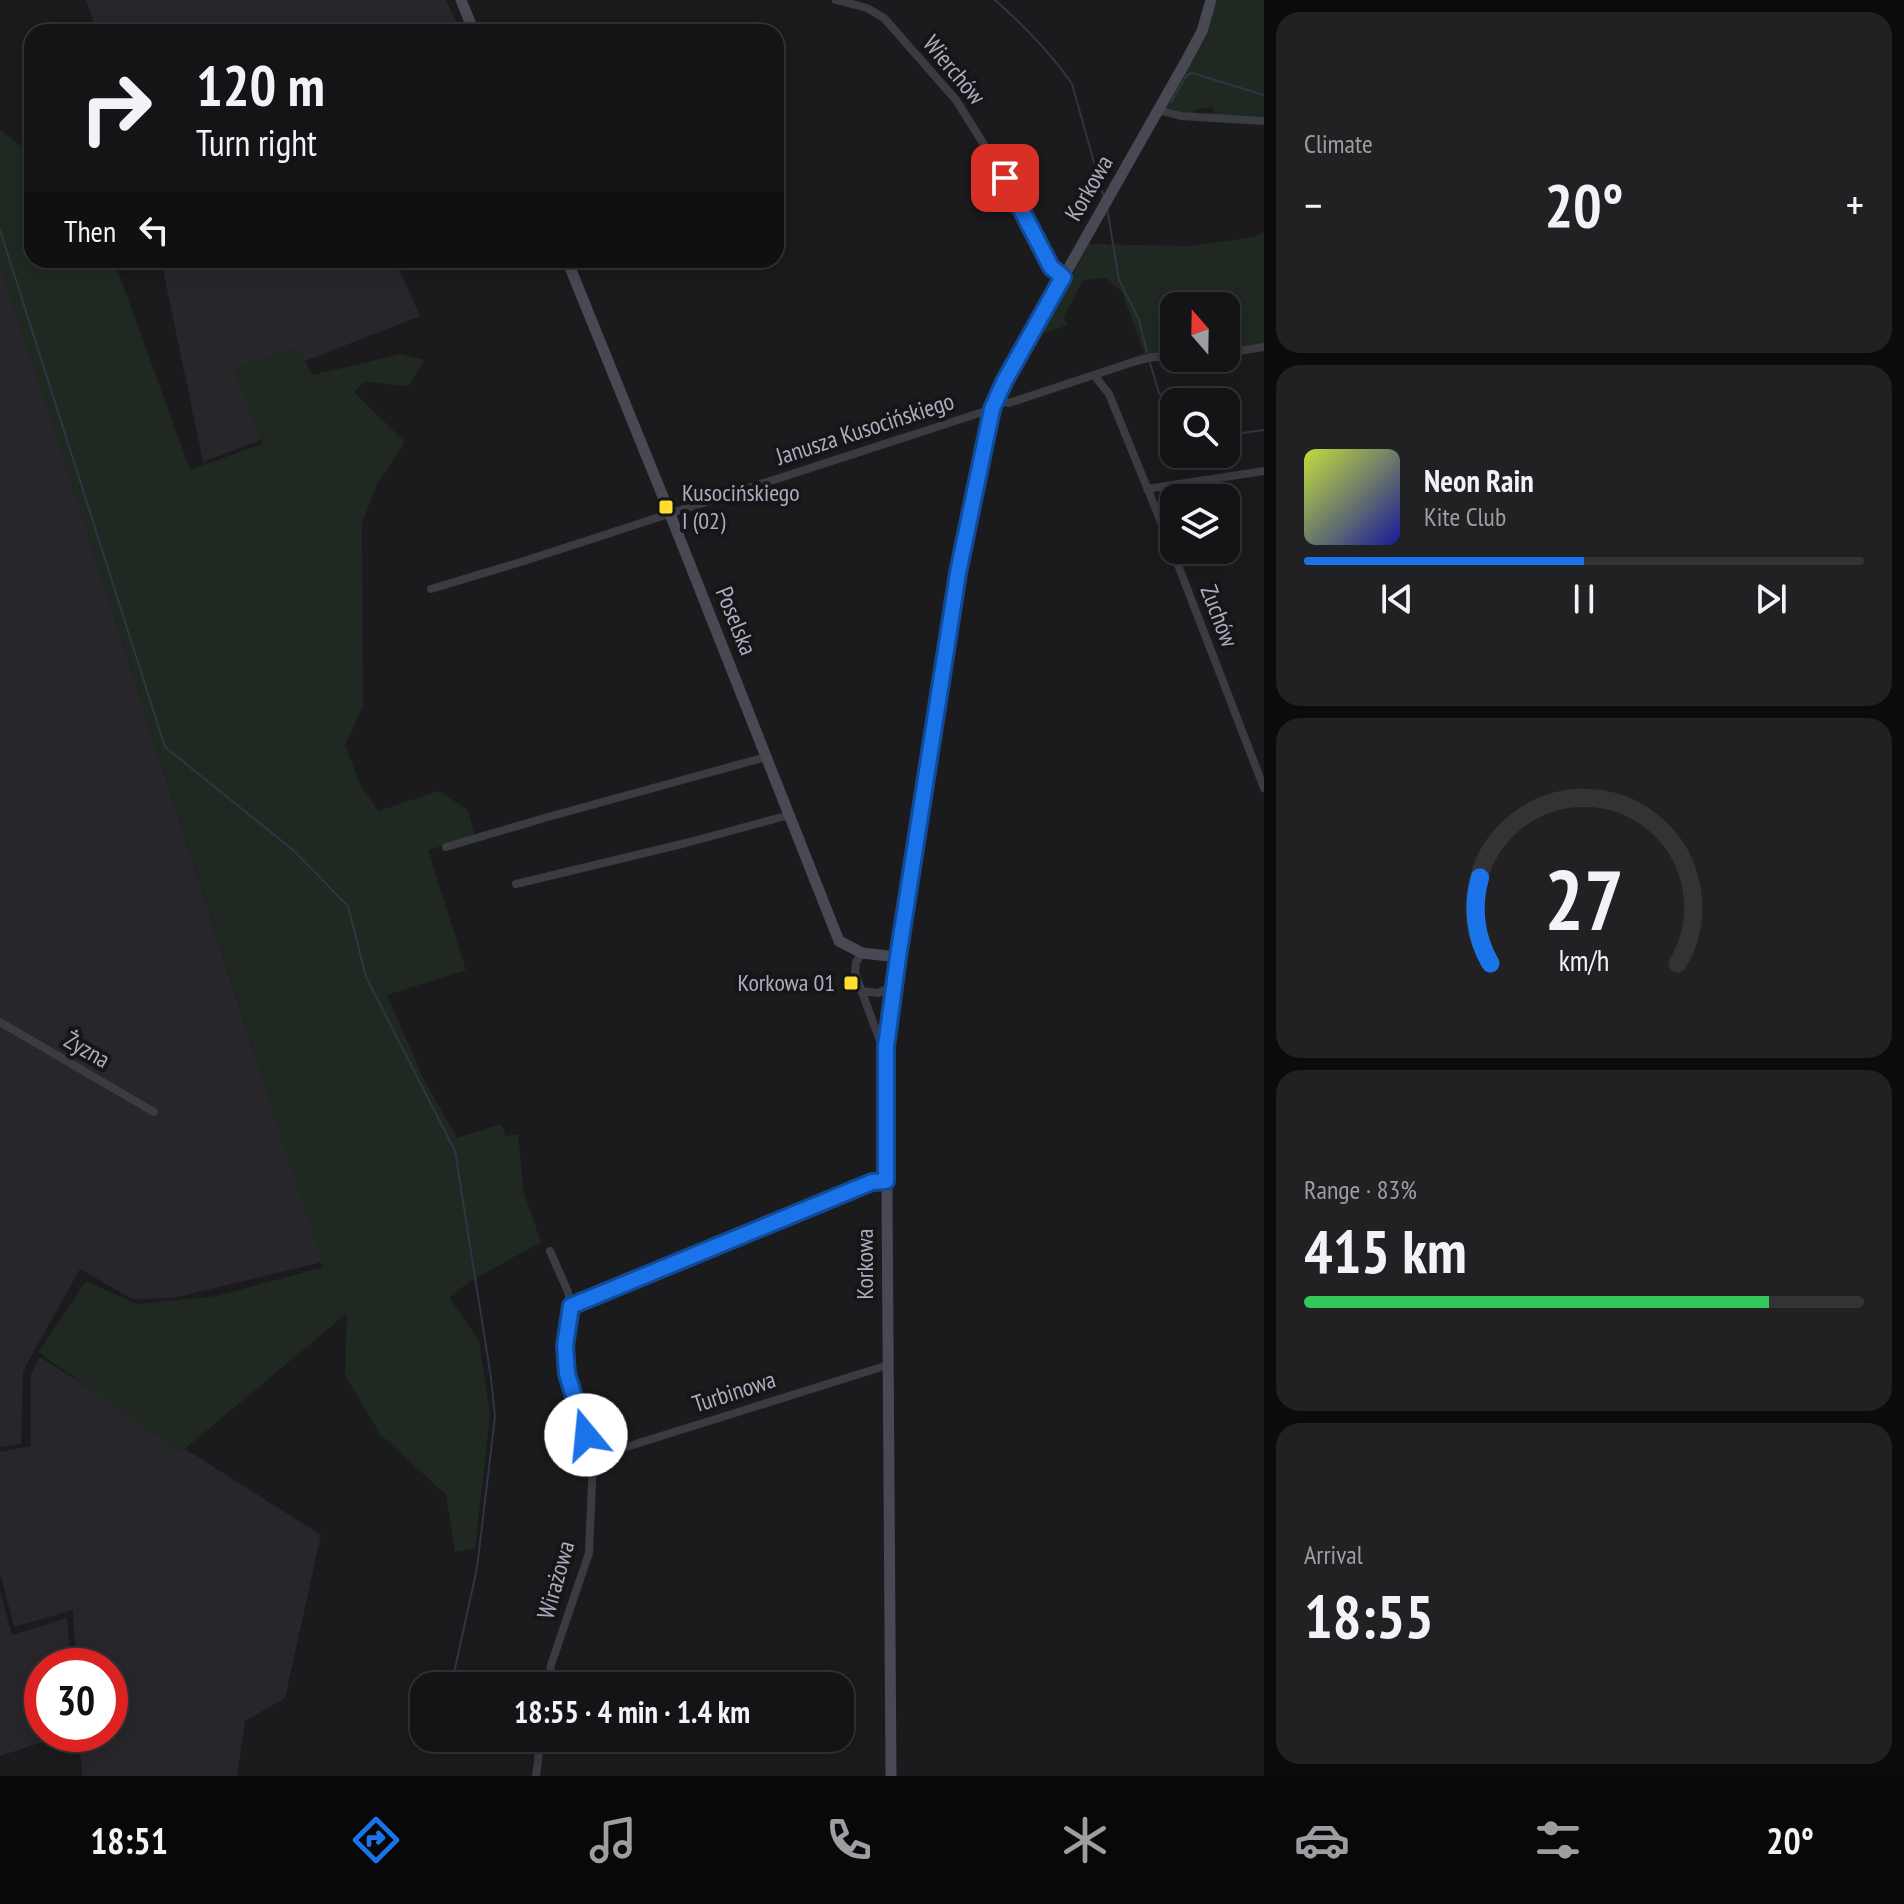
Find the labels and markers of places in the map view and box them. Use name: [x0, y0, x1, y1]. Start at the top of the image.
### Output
pin: [971, 144, 1039, 212]
place label: Kusocińskiego I (02): [682, 477, 800, 536]
marker: Kusocińskiego I (02): [657, 498, 675, 516]
place label: Korkowa 01: [737, 967, 835, 998]
marker: Korkowa 01: [842, 974, 860, 992]

